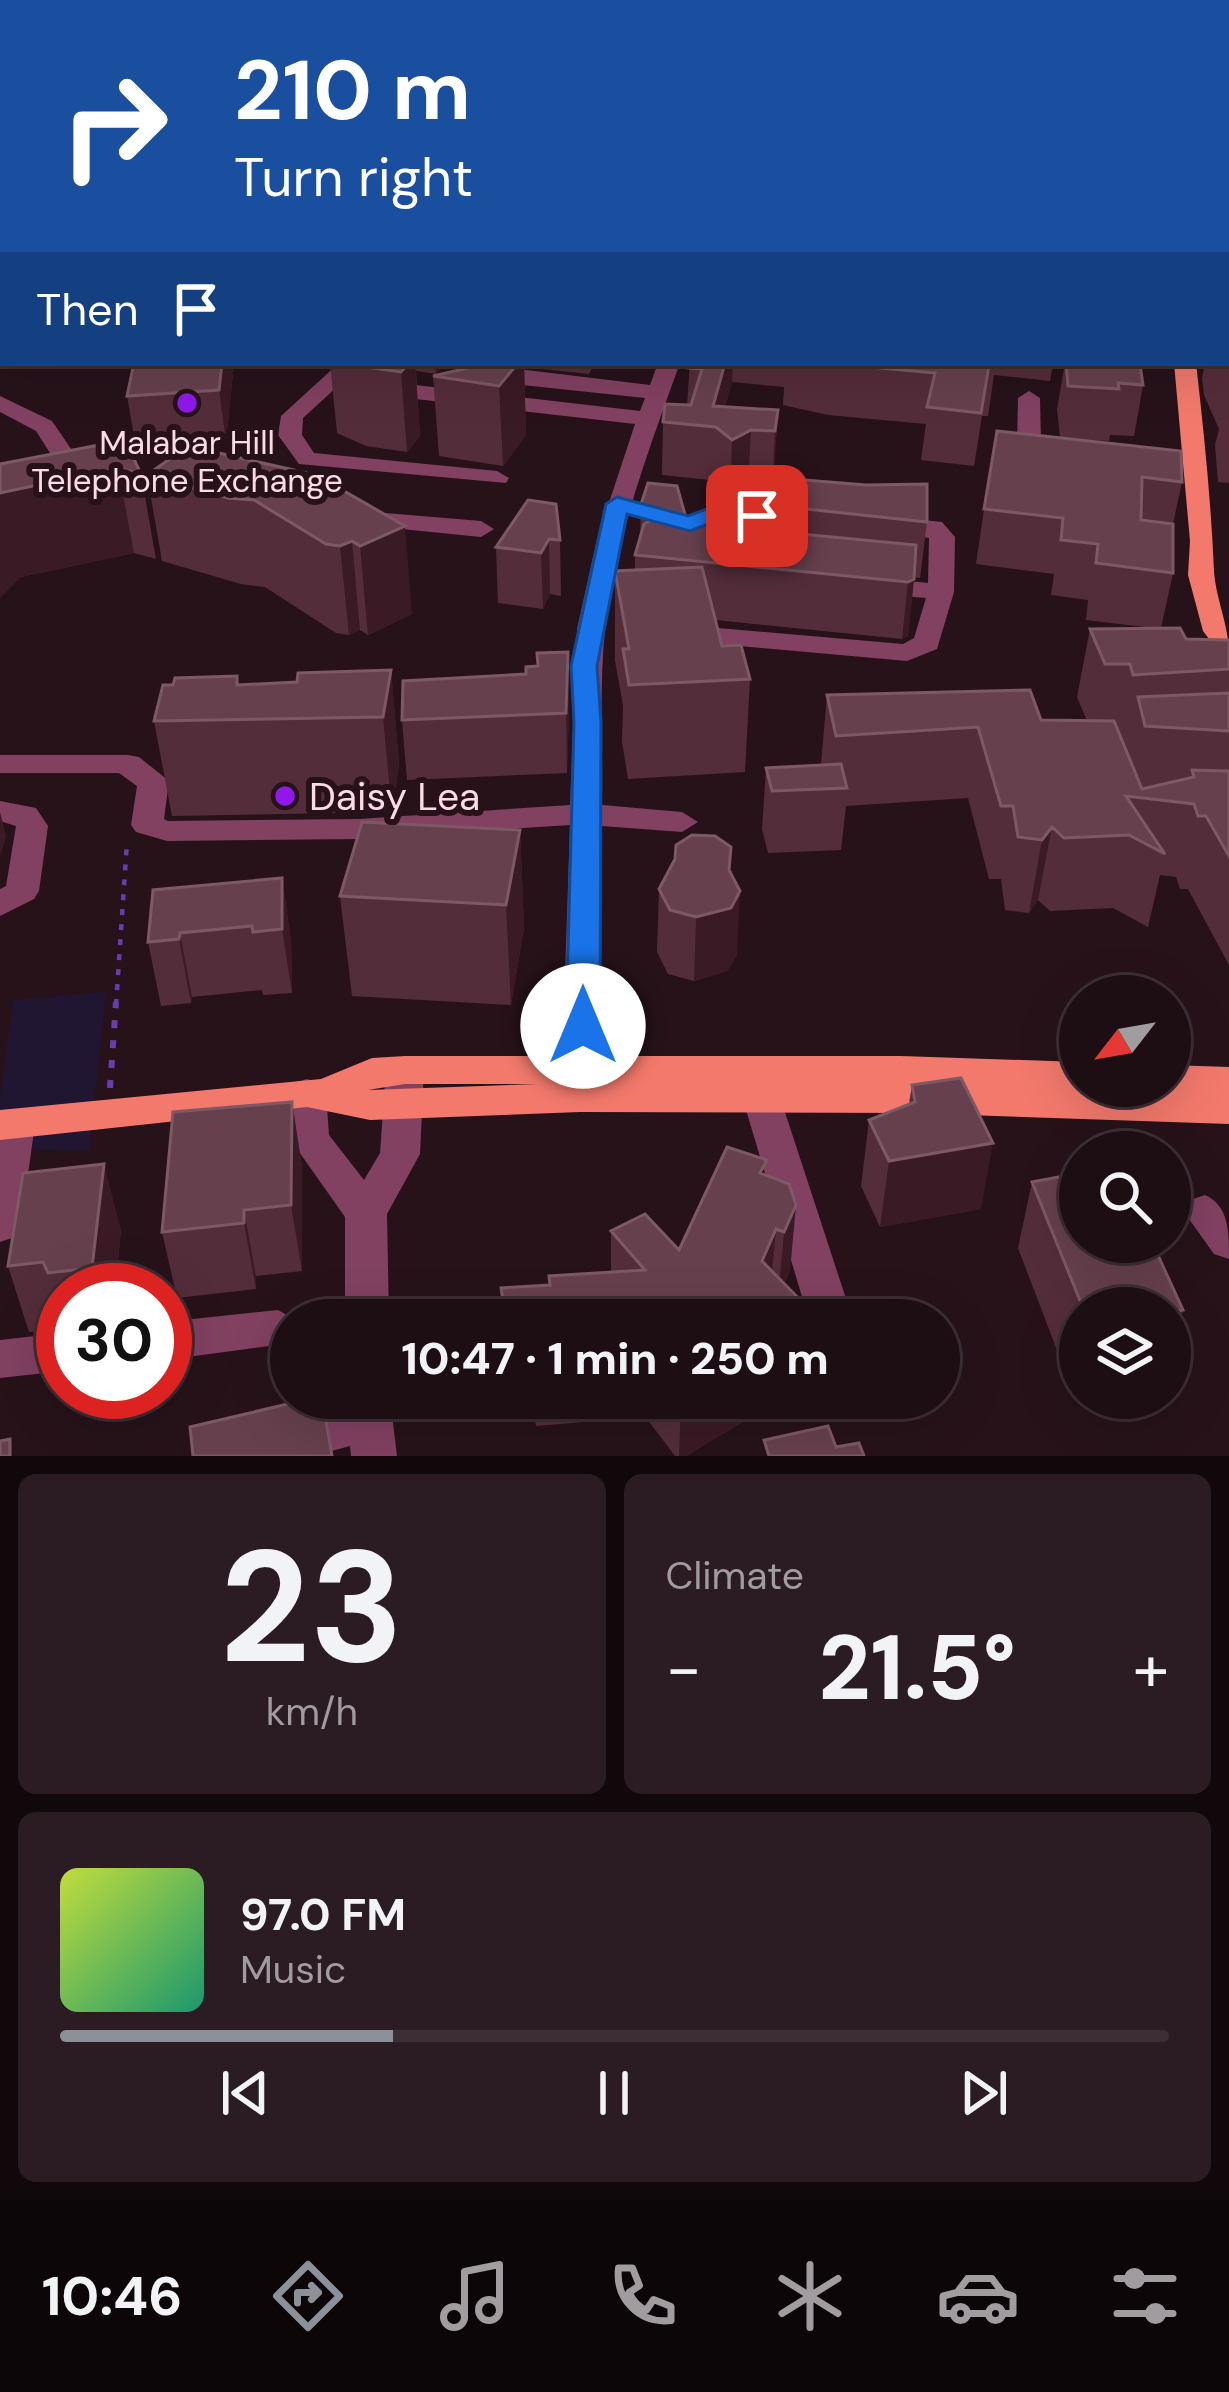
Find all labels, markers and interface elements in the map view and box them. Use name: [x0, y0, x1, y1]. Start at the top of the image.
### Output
text: 210 m: [234, 36, 471, 145]
icon: right: [36, 48, 192, 204]
text: Turn right: [234, 142, 473, 213]
icon: arrive: [163, 276, 229, 342]
text: Then: [36, 280, 139, 339]
marker: Malabar Hill Telephone Exchange: [174, 390, 200, 416]
place label: Malabar Hill Telephone Exchange: [31, 421, 343, 502]
pin: [706, 465, 808, 567]
icon: arrive: [724, 483, 790, 549]
place label: Daisy Lea: [309, 771, 480, 822]
marker: Daisy Lea: [272, 783, 298, 809]
position arrow: [520, 963, 646, 1089]
north arrow: [1059, 975, 1191, 1107]
map controls: [1059, 975, 1191, 1419]
button: search: [1059, 1131, 1191, 1263]
speed limit sign: 30: [36, 1263, 192, 1419]
button: layers: [1059, 1287, 1191, 1419]
text: 10:47 · 1 min · 250 m: [401, 1329, 829, 1388]
text: 23: [220, 1506, 404, 1709]
text: Climate: [666, 1550, 804, 1601]
text: 21.5°: [819, 1610, 1016, 1727]
text: −: [666, 1626, 702, 1711]
text: +: [1133, 1626, 1169, 1711]
text: km/h: [266, 1686, 358, 1737]
text: 97.0 FM: [240, 1885, 406, 1944]
text: Music: [240, 1944, 346, 1995]
icon: previous: [212, 2060, 278, 2126]
icon: pause: [581, 2060, 647, 2126]
icon: next: [951, 2060, 1017, 2126]
icon: directions: [266, 2254, 350, 2338]
icon: music: [433, 2254, 517, 2338]
icon: phone: [601, 2254, 685, 2338]
icon: climate: [768, 2254, 852, 2338]
icon: car: [936, 2254, 1020, 2338]
icon: filters: [1103, 2254, 1187, 2338]
text: 10:46: [42, 2261, 182, 2332]

